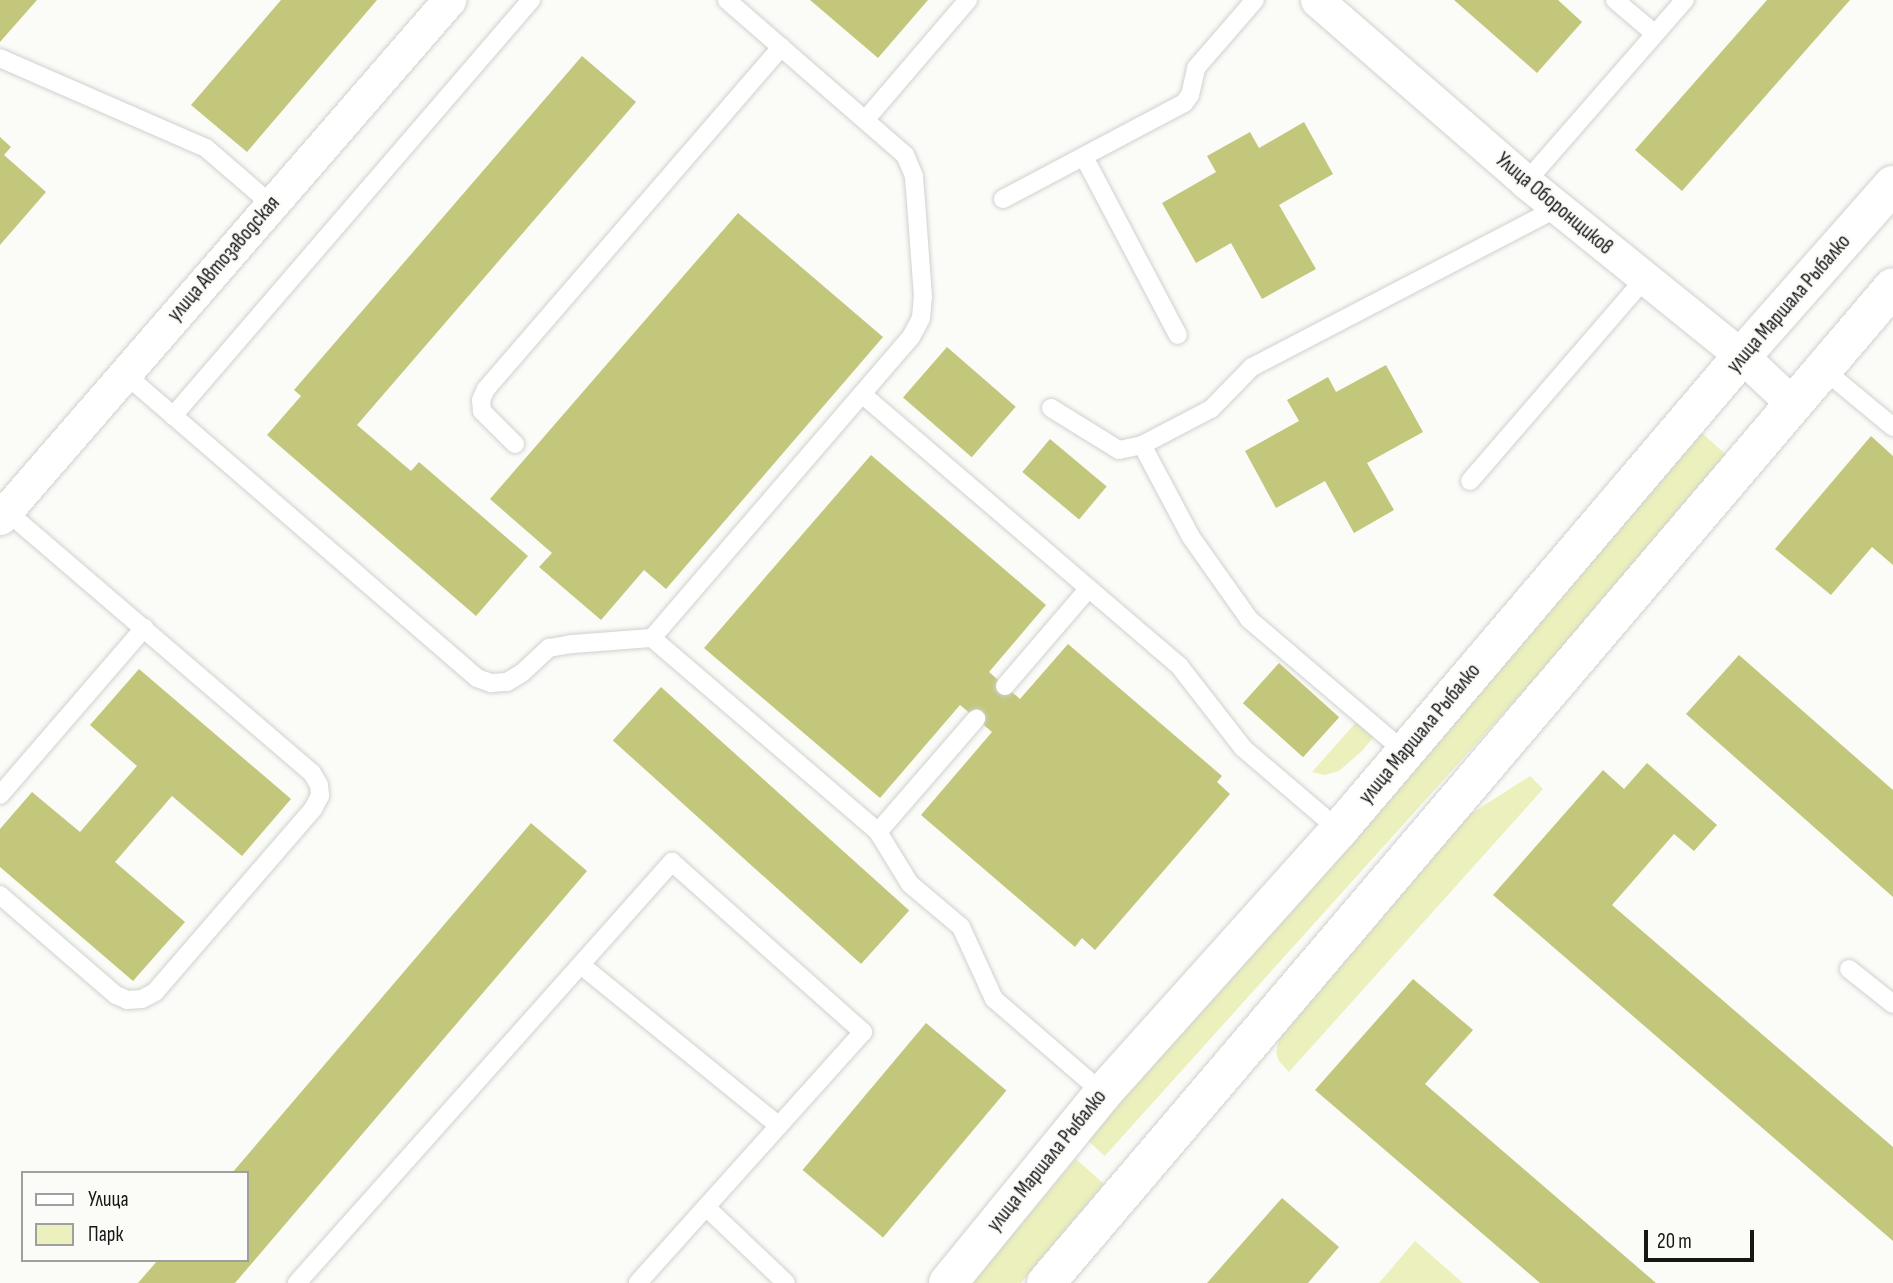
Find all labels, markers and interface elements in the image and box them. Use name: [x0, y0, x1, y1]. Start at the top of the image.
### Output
street label: Улица Оборонщиков: [1490, 148, 1618, 260]
street label: улица Автозаводская: [163, 191, 285, 327]
street label: улица Маршала Рыбалко: [1722, 230, 1856, 378]
street label: улица Маршала Рыбалко: [1354, 659, 1486, 809]
street label: улица Маршала Рыбалко: [982, 1085, 1112, 1237]
legend: [21, 1171, 248, 1262]
text: Улица: [88, 1187, 129, 1212]
scale bar: [1648, 1216, 1758, 1260]
text: Парк: [88, 1222, 123, 1247]
text: 20 m: [1657, 1229, 1692, 1254]

